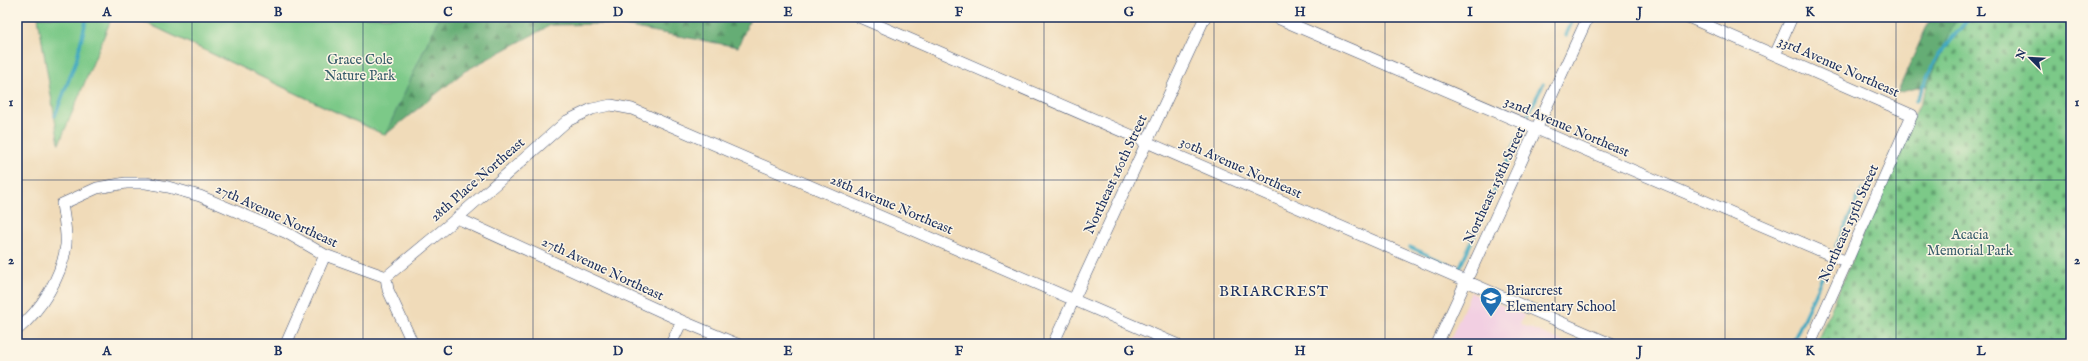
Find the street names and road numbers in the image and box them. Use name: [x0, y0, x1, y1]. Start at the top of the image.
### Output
street label: 33rd Avenue Northeast: [1775, 32, 1902, 102]
street label: 32nd Avenue Northeast: [1501, 92, 1632, 162]
street label: Northeast 160th Street: [1080, 112, 1152, 237]
street label: Northeast 158th Street: [1460, 124, 1530, 247]
street label: 30th Avenue Northeast: [1177, 133, 1305, 203]
street label: 28th Place Northeast: [427, 134, 529, 226]
street label: Northeast 155th Street: [1815, 161, 1883, 285]
street label: 28th Avenue Northeast: [827, 171, 956, 239]
street label: 27th Avenue Northeast: [213, 180, 341, 252]
street label: 27th Avenue Northeast: [539, 233, 667, 305]

